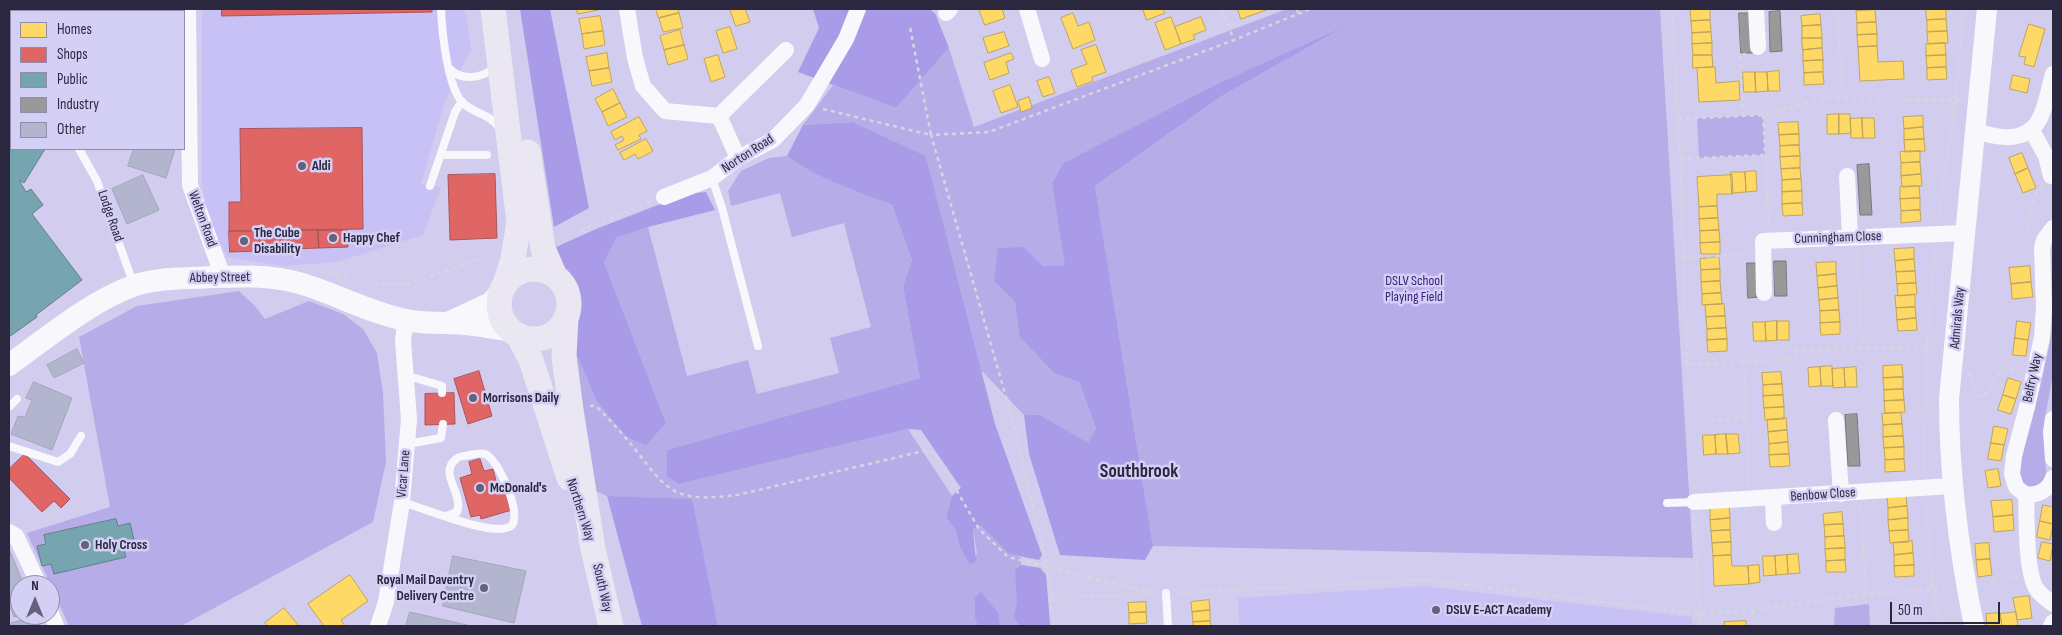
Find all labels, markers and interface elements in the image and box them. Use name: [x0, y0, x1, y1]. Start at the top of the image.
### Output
legend: [10, 10, 185, 150]
text: Homes: [57, 20, 92, 39]
text: Shops: [57, 45, 88, 64]
text: Public: [57, 70, 88, 89]
text: Industry: [57, 95, 99, 114]
text: Other: [57, 120, 86, 139]
street label: Norton Road: [719, 131, 777, 177]
place label: Aldi: [312, 158, 331, 174]
marker: Aldi: [296, 160, 308, 172]
street label: Lodge Road: [93, 188, 127, 244]
street label: Welton Road: [184, 189, 220, 249]
place label: The Cube Disability: [254, 225, 301, 258]
street label: Cunningham Close: [1794, 228, 1882, 248]
place label: Happy Chef: [343, 230, 400, 246]
marker: Happy Chef: [327, 232, 339, 244]
marker: The Cube Disability: [238, 235, 250, 247]
street label: Abbey Street: [190, 269, 250, 287]
park label: DSLV School Playing Field: [1385, 273, 1443, 306]
street label: Admirals Way: [1947, 287, 1969, 349]
street label: Belfry Way: [2020, 352, 2046, 404]
place label: Morrisons Daily: [483, 390, 559, 406]
marker: Morrisons Daily: [467, 392, 479, 404]
street label: Vicar Lane: [394, 449, 414, 499]
district label: Southbrook: [1100, 461, 1178, 483]
street label: Northern Way: [562, 477, 598, 543]
place label: McDonald's: [490, 480, 547, 496]
marker: McDonald's: [474, 482, 486, 494]
street label: Benbow Close: [1790, 484, 1856, 506]
place label: Holy Cross: [95, 537, 147, 553]
marker: Holy Cross: [79, 539, 91, 551]
street label: South Way: [588, 562, 616, 614]
place label: Royal Mail Daventry Delivery Centre: [377, 572, 474, 604]
north arrow: [10, 575, 60, 625]
text: N: [31, 577, 39, 594]
marker: Royal Mail Daventry Delivery Centre: [478, 582, 490, 594]
scale bar: [1892, 592, 2002, 624]
text: 50 m: [1898, 601, 1923, 620]
place label: DSLV E-ACT Academy: [1446, 602, 1552, 618]
marker: DSLV E-ACT Academy: [1430, 604, 1442, 616]

